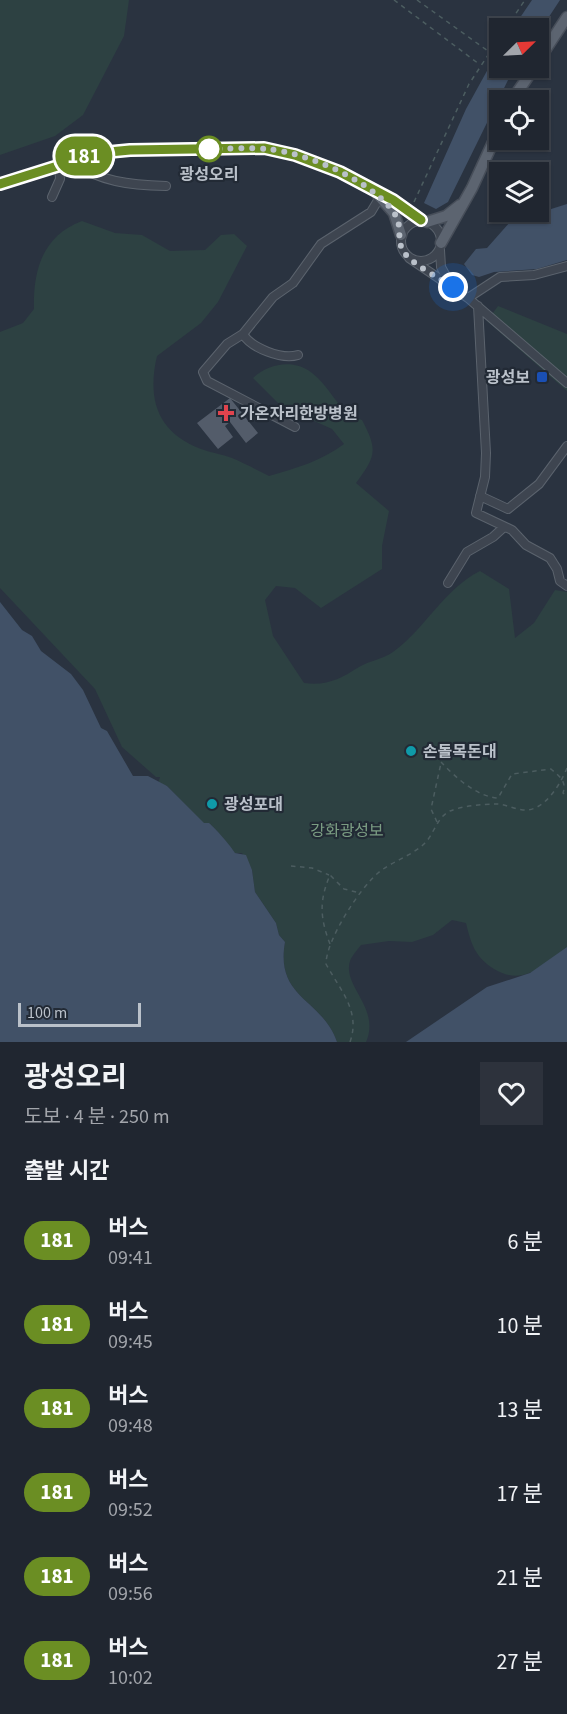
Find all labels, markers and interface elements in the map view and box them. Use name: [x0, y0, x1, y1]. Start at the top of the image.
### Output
north arrow: [489, 18, 549, 78]
map controls: [489, 18, 549, 222]
button: locate: [489, 90, 549, 150]
line badge: 181: [50, 136, 118, 176]
marker: 광성오리: [196, 136, 222, 162]
text: 181: [67, 141, 101, 171]
button: layers: [489, 162, 549, 222]
place label: 광성오리: [180, 164, 238, 186]
your location: [438, 272, 468, 302]
place label: 광성보: [486, 367, 530, 389]
marker: 광성보: [535, 370, 549, 384]
place label: 가온자리한방병원: [240, 403, 358, 425]
marker: 가온자리한방병원: [217, 404, 235, 422]
place label: 손돌목돈대: [423, 741, 497, 763]
marker: 손돌목돈대: [404, 744, 418, 758]
place label: 광성포대: [224, 794, 283, 816]
marker: 광성포대: [205, 797, 219, 811]
park label: 강화광성보: [310, 820, 384, 842]
scale bar: [18, 1000, 141, 1028]
text: 100 m: [27, 1002, 67, 1024]
text: 광성오리: [24, 1057, 127, 1097]
button: heart: [480, 1062, 543, 1125]
text: 도보 · 4 분 · 250 m: [24, 1103, 170, 1131]
text: 출발 시간: [24, 1155, 109, 1187]
text: 버스: [108, 1212, 148, 1244]
text: 181: [40, 1225, 74, 1255]
text: 6 분: [507, 1226, 543, 1258]
text: 09:41: [108, 1244, 153, 1272]
text: 버스: [108, 1296, 148, 1328]
text: 181: [40, 1309, 74, 1339]
text: 10 분: [496, 1310, 543, 1342]
text: 09:45: [108, 1328, 153, 1356]
text: 버스: [108, 1380, 148, 1412]
text: 181: [40, 1393, 74, 1423]
text: 13 분: [496, 1394, 543, 1426]
text: 09:48: [108, 1412, 153, 1440]
text: 버스: [108, 1464, 148, 1496]
text: 181: [40, 1477, 74, 1507]
text: 17 분: [496, 1478, 543, 1510]
text: 09:52: [108, 1496, 153, 1524]
text: 버스: [108, 1548, 148, 1580]
text: 181: [40, 1561, 74, 1591]
text: 21 분: [496, 1562, 543, 1594]
text: 09:56: [108, 1580, 153, 1608]
text: 버스: [108, 1632, 148, 1664]
text: 181: [40, 1645, 74, 1675]
text: 27 분: [496, 1646, 543, 1678]
text: 10:02: [108, 1664, 153, 1692]

